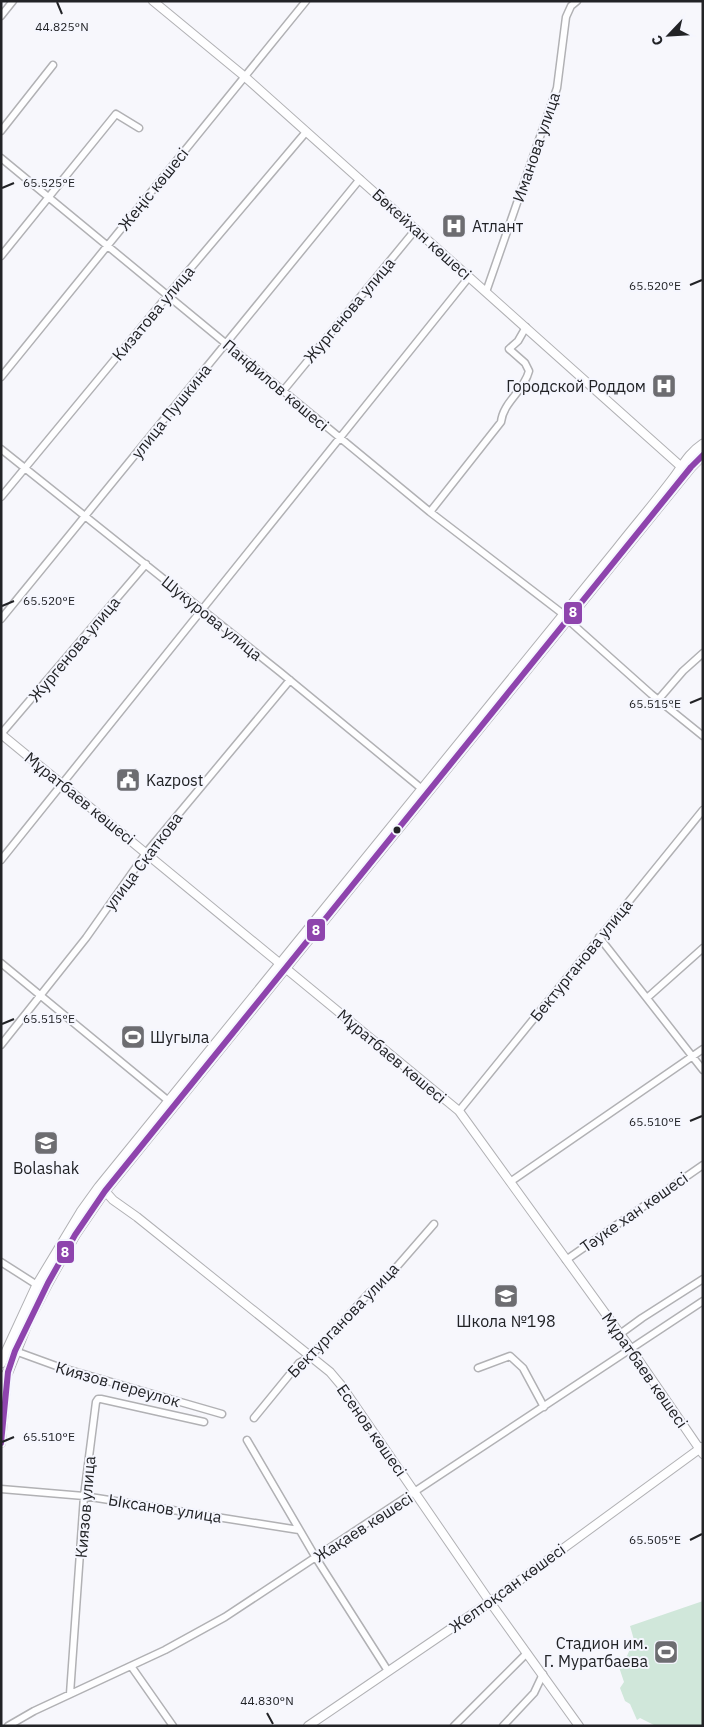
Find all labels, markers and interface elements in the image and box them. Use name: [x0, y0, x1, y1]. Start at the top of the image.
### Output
north arrow: [644, 10, 694, 60]
text: 44.825°N: [35, 19, 89, 34]
text: С: [647, 33, 667, 48]
street label: Иманова улица: [508, 89, 564, 205]
street label: Жеңіс көшесі: [114, 144, 192, 234]
text: 65.525°E: [23, 175, 75, 190]
street label: Бөкейхан көшесі: [368, 184, 476, 284]
hospital icon: Атлант: [441, 213, 467, 239]
place label: Атлант: [472, 216, 524, 236]
street label: Жургенова улица: [299, 253, 399, 367]
street label: Кизатова улица: [107, 261, 199, 365]
text: 65.520°E: [629, 278, 681, 293]
street label: Панфилов көшесі: [219, 335, 333, 435]
street label: улица Пушкина: [127, 359, 216, 462]
hospital icon: Городской Роддом: [651, 373, 677, 399]
place label: Городской Роддом: [506, 376, 646, 396]
street label: Шукурова улица: [158, 571, 267, 665]
street label: Жургенова улица: [24, 592, 124, 706]
text: 65.520°E: [23, 593, 75, 608]
line badge: 8: [563, 601, 583, 625]
text: 8: [569, 603, 577, 621]
text: 65.515°E: [629, 696, 681, 711]
street label: Мұратбаев көшесі: [21, 747, 139, 849]
public building icon: Kazpost: [115, 767, 141, 793]
place label: Kazpost: [146, 770, 203, 790]
street label: улица Скаткова: [100, 808, 187, 914]
unlabelled marker: [392, 825, 402, 835]
street label: Бектурганова улица: [525, 894, 637, 1025]
line badge: 8: [306, 918, 326, 942]
text: 8: [312, 921, 320, 939]
street label: Мұратбаев көшесі: [333, 1005, 451, 1107]
text: 65.515°E: [23, 1011, 75, 1026]
sports icon: Шугыла: [120, 1024, 146, 1050]
place label: Шугыла: [150, 1027, 210, 1047]
text: 65.510°E: [629, 1114, 681, 1129]
school or university icon: Bolashak: [33, 1130, 59, 1156]
place label: Bolashak: [13, 1158, 80, 1178]
street label: Тәуке хан көшесі: [576, 1167, 692, 1257]
line badge: 8: [56, 1240, 75, 1264]
text: 8: [61, 1243, 69, 1261]
street label: Бектурганова улица: [283, 1258, 403, 1382]
school or university icon: Школа №198: [493, 1283, 519, 1309]
street label: Мұратбаев көшесі: [598, 1308, 692, 1432]
place label: Школа №198: [456, 1311, 556, 1331]
street label: Киязов переулок: [53, 1357, 183, 1411]
street label: Есенов көшесі: [333, 1380, 411, 1480]
text: 65.510°E: [23, 1429, 75, 1444]
street label: Киязов улица: [71, 1455, 99, 1559]
street label: Жақаев көшесі: [310, 1488, 416, 1566]
street label: Ыксанов улица: [107, 1489, 224, 1527]
text: 65.505°E: [629, 1532, 681, 1547]
street label: Желтоқсан көшесі: [445, 1539, 569, 1637]
place label: Стадион им. Г. Муратбаева: [544, 1633, 648, 1671]
sports icon: Стадион им. Г. Муратбаева: [653, 1639, 679, 1665]
text: 44.830°N: [240, 1693, 294, 1708]

